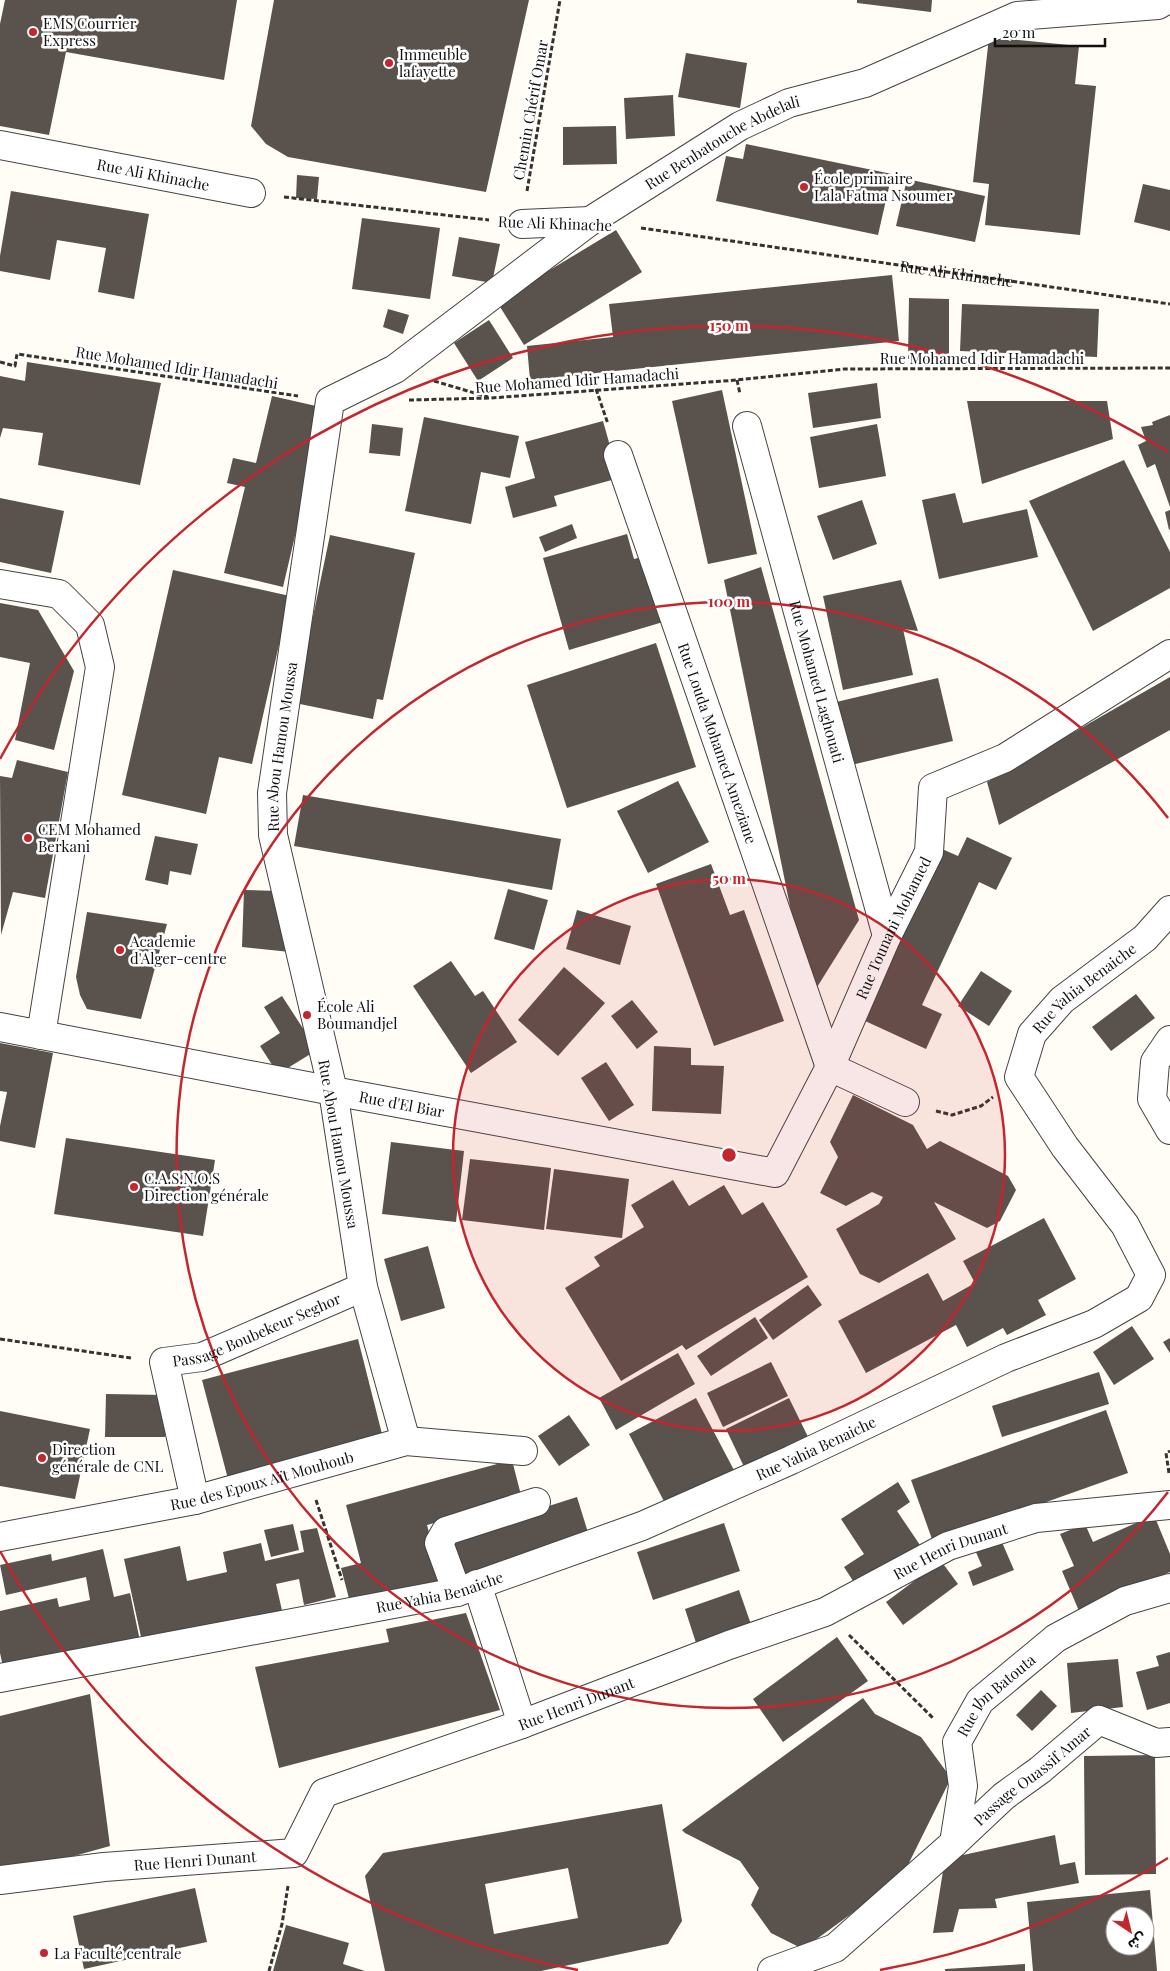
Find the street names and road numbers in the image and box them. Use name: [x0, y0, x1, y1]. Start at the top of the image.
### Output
street label: Chemin Chérif Omar: [508, 38, 552, 182]
street label: Rue Benbatouche Abdelali: [641, 91, 802, 194]
street label: Rue Ali Khinache: [95, 154, 211, 195]
street label: Rue Ali Khinache: [498, 211, 612, 235]
street label: Rue Ali Khinache: [899, 255, 1015, 291]
street label: Rue Mohamed Idir Hamadachi: [74, 341, 280, 393]
street label: Rue Mohamed Idir Hamadachi: [880, 348, 1085, 368]
street label: Rue Mohamed Idir Hamadachi: [474, 363, 680, 397]
street label: Rue Mohamed Laghouati: [785, 598, 849, 766]
street label: Rue Louda Mohamed Ameziane: [674, 640, 762, 846]
street label: Rue Abou Hamou Moussa: [262, 660, 301, 832]
street label: Rue Tounani Mohamed: [851, 853, 935, 1002]
street label: Rue Yahia Benaiche: [1028, 938, 1140, 1037]
street label: Rue Abou Hamou Moussa: [314, 1058, 364, 1231]
street label: Rue d'El Biar: [357, 1086, 446, 1122]
street label: Passage Boubekeur Seghor: [171, 1288, 344, 1371]
street label: Rue Yahia Benaiche: [753, 1411, 879, 1484]
street label: Rue des Epoux Aït Mouhoub: [169, 1446, 356, 1514]
street label: Rue Henri Dunant: [889, 1518, 1010, 1584]
street label: Rue Yahia Benaiche: [374, 1566, 506, 1617]
street label: Rue Ibn Batouta: [952, 1649, 1040, 1740]
street label: Rue Henri Dunant: [515, 1672, 638, 1735]
street label: Passage Ouassif Amar: [969, 1721, 1095, 1830]
street label: Rue Henri Dunant: [133, 1846, 258, 1875]

